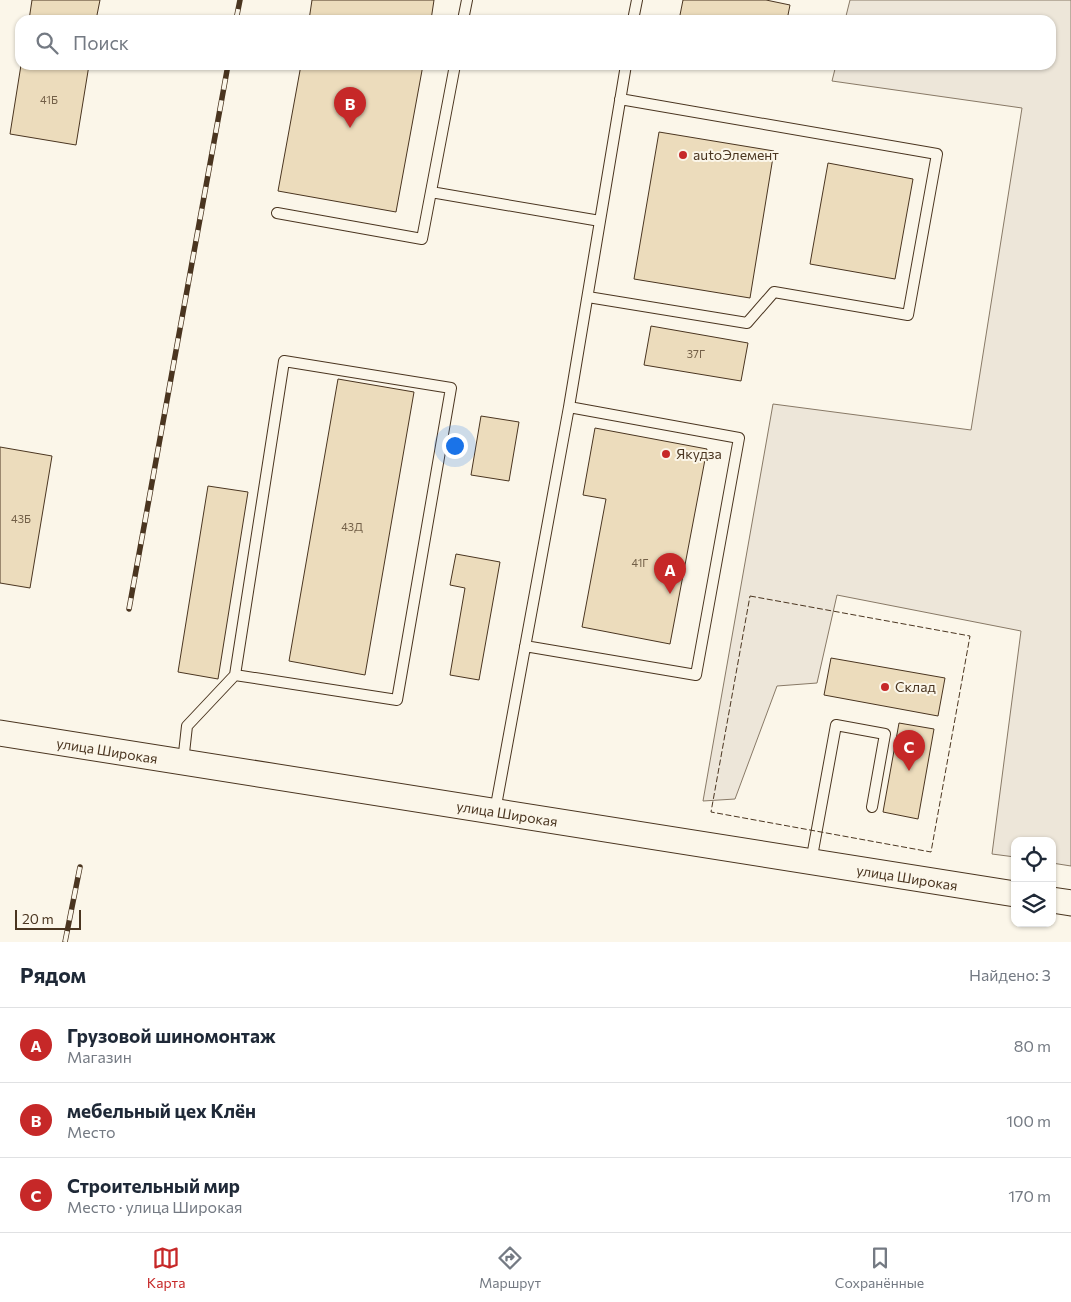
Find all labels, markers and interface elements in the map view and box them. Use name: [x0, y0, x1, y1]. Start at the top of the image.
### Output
search box: [15, 15, 1056, 70]
icon: search: [33, 29, 61, 57]
text: Поиск: [73, 31, 129, 54]
pin: B: [334, 87, 366, 128]
house number: 41Б: [40, 93, 58, 106]
place label: autoЭлемент: [693, 146, 779, 163]
marker: autoЭлемент: [677, 149, 689, 161]
house number: 37Г: [687, 347, 705, 360]
your location: [442, 433, 468, 459]
place label: Якудза: [676, 445, 722, 462]
marker: Якудза: [660, 448, 672, 460]
house number: 43Б: [11, 512, 31, 525]
house number: 43Д: [341, 520, 363, 533]
pin: A: [654, 553, 686, 594]
house number: 41Г: [631, 556, 649, 569]
place label: Склад: [895, 678, 936, 695]
marker: Склад: [879, 681, 891, 693]
pin: C: [893, 730, 925, 771]
street label: улица Широкая: [55, 734, 159, 767]
street label: улица Широкая: [455, 797, 559, 830]
map controls: [1011, 837, 1056, 927]
button: locate: [1011, 837, 1056, 882]
street label: улица Широкая: [855, 861, 959, 894]
button: layers: [1011, 882, 1056, 927]
scale bar: [15, 907, 81, 930]
text: 20 m: [22, 910, 54, 927]
text: Рядом: [20, 962, 86, 987]
text: Найдено: 3: [969, 965, 1051, 984]
text: Грузовой шиномонтаж: [67, 1024, 276, 1047]
text: A: [30, 1036, 42, 1055]
text: 80 m: [1014, 1036, 1051, 1055]
text: Магазин: [67, 1047, 132, 1066]
text: мебельный цех Клён: [67, 1099, 256, 1122]
text: B: [31, 1111, 41, 1130]
text: 100 m: [1006, 1111, 1051, 1130]
text: Место: [67, 1122, 116, 1141]
text: Строительный мир: [67, 1174, 240, 1197]
text: C: [31, 1186, 41, 1205]
text: 170 m: [1008, 1186, 1051, 1205]
text: Место · улица Широкая: [67, 1197, 242, 1216]
tab: Карта: [147, 1244, 185, 1291]
tab: Маршрут: [479, 1244, 541, 1291]
tab: Сохранённые: [835, 1244, 924, 1291]

